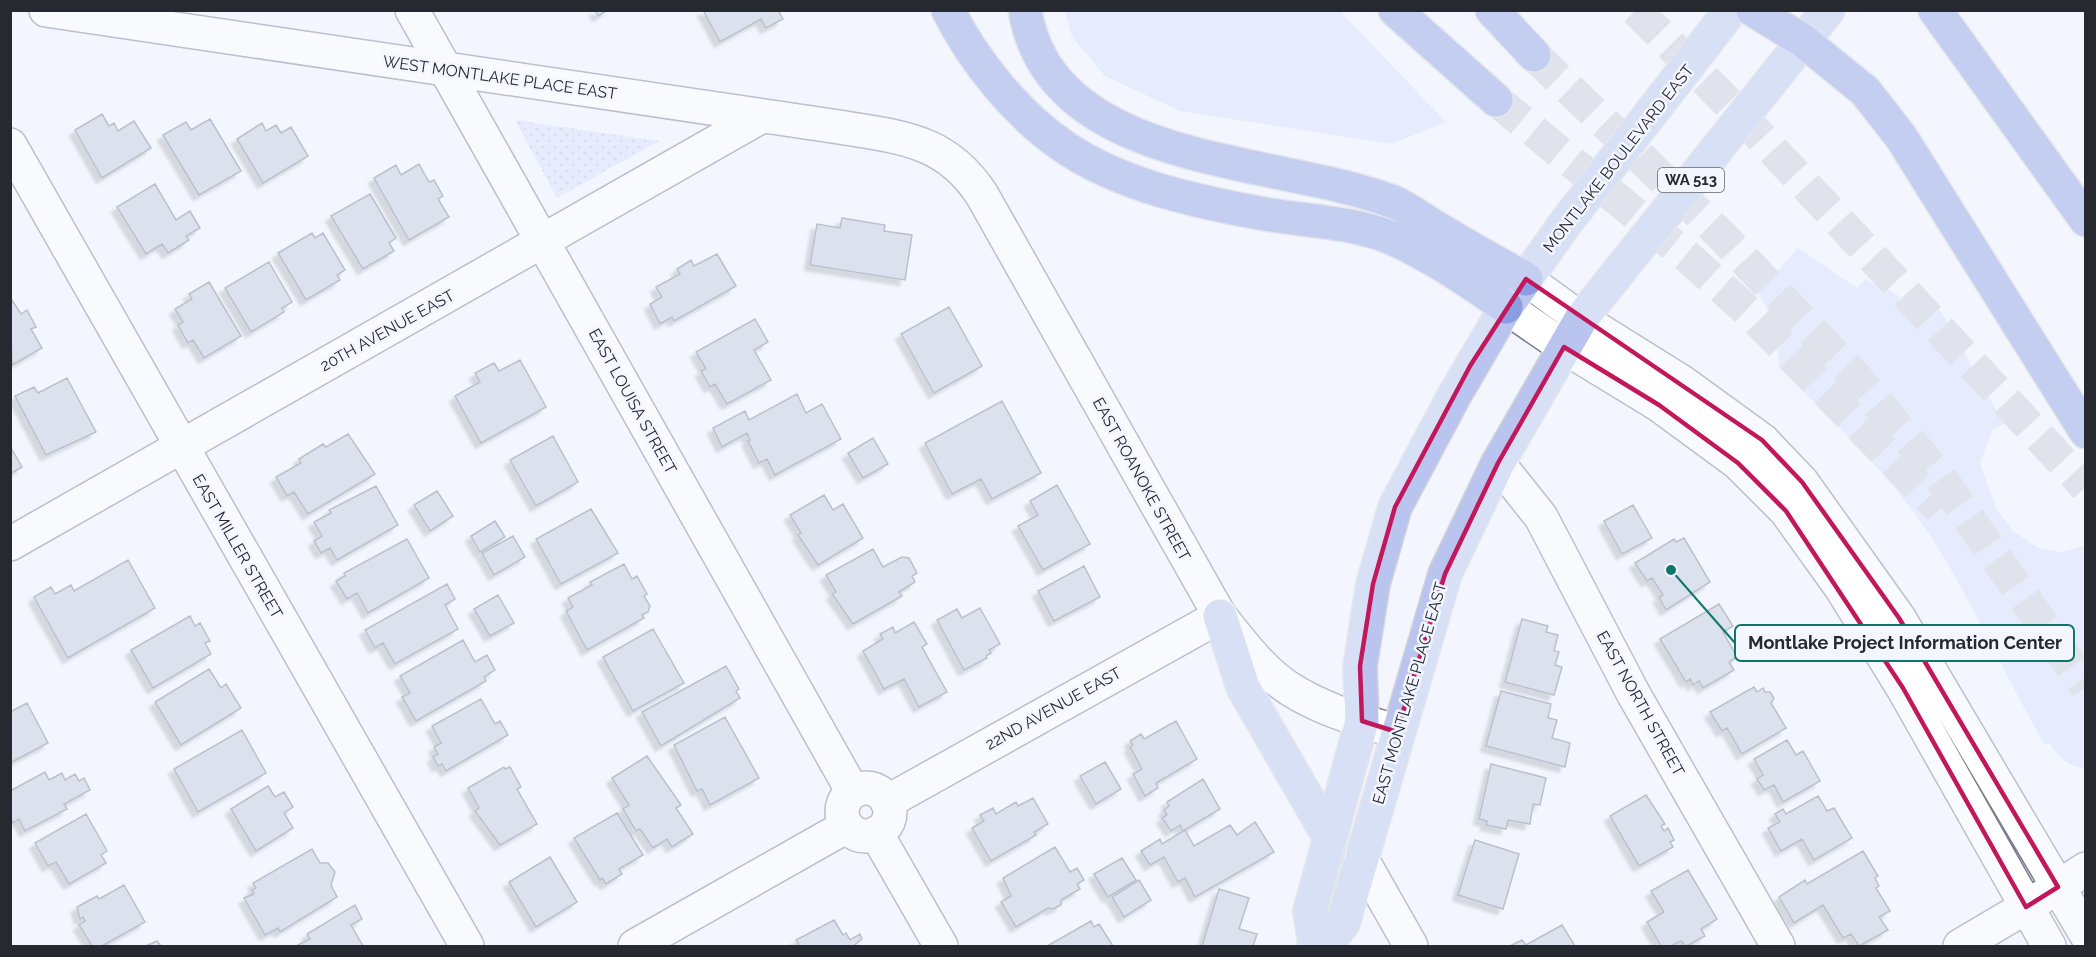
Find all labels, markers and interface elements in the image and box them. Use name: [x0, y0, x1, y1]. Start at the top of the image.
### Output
street label: WEST MONTLAKE PLACE EAST: [382, 52, 618, 103]
street label: MONTLAKE BOULEVARD EAST: [1539, 61, 1698, 256]
road number: WA 513: [1658, 168, 1724, 192]
street label: 20TH AVENUE EAST: [317, 285, 458, 375]
street label: EAST LOUISA STREET: [585, 325, 681, 478]
street label: EAST ROANOKE STREET: [1089, 394, 1195, 564]
street label: EAST MILLER STREET: [188, 471, 287, 622]
street label: EAST MONTLAKE PLACE EAST: [1369, 580, 1450, 806]
callout: Montlake Project Information Center: [1735, 625, 2074, 661]
street label: EAST NORTH STREET: [1593, 627, 1688, 779]
text: Montlake Project Information Center: [1748, 632, 2062, 653]
street label: 22ND AVENUE EAST: [982, 663, 1125, 754]

